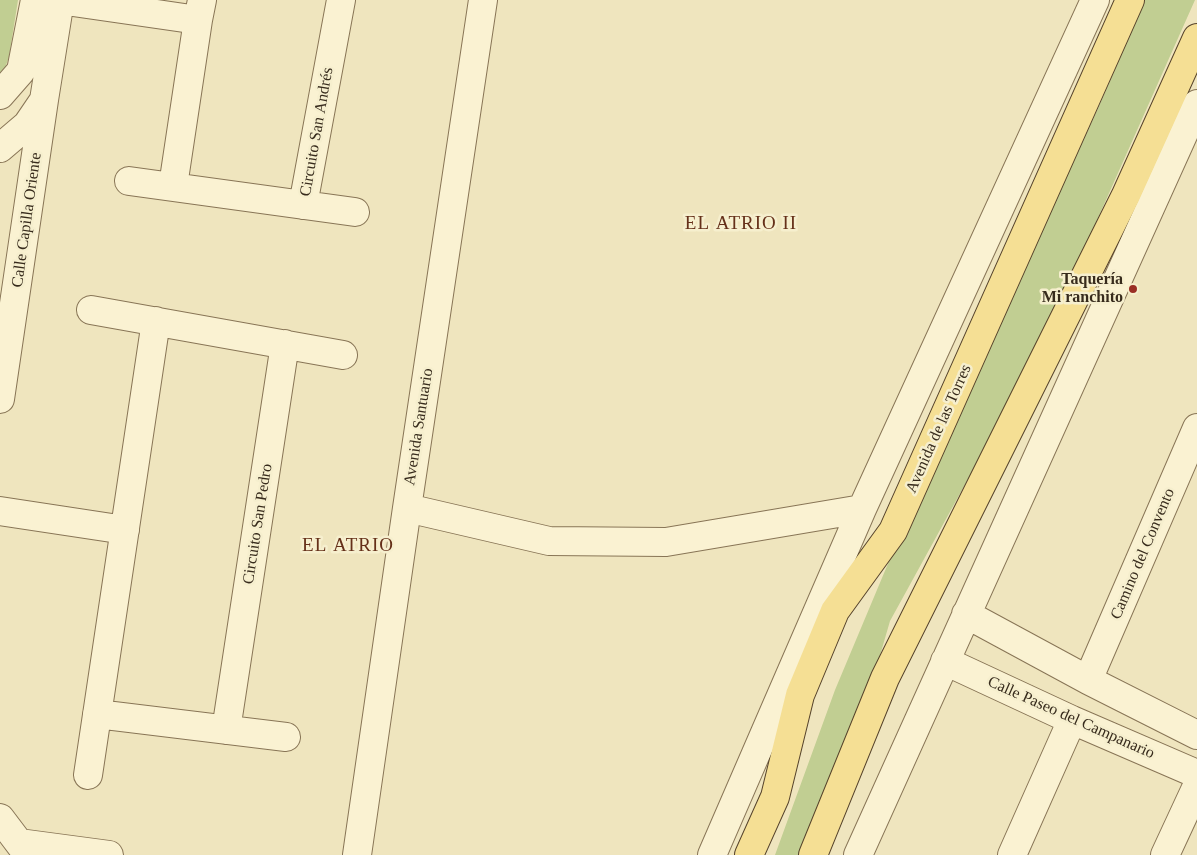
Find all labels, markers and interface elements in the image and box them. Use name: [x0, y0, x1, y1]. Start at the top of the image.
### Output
street label: Circuito San Andrés: [296, 66, 338, 198]
street label: Calle Capilla Oriente: [8, 151, 46, 289]
district label: EL ATRIO II: [683, 213, 799, 235]
place label: Taquería Mi ranchito: [1042, 270, 1123, 308]
marker: Taquería Mi ranchito: [1127, 283, 1139, 295]
street label: Avenida de las Torres: [902, 362, 976, 496]
street label: Avenida Santuario: [400, 367, 438, 487]
street label: Circuito San Pedro: [239, 462, 277, 586]
street label: Camino del Convento: [1107, 486, 1179, 622]
district label: EL ATRIO: [301, 535, 395, 557]
street label: Calle Paseo del Campanario: [984, 672, 1158, 764]

